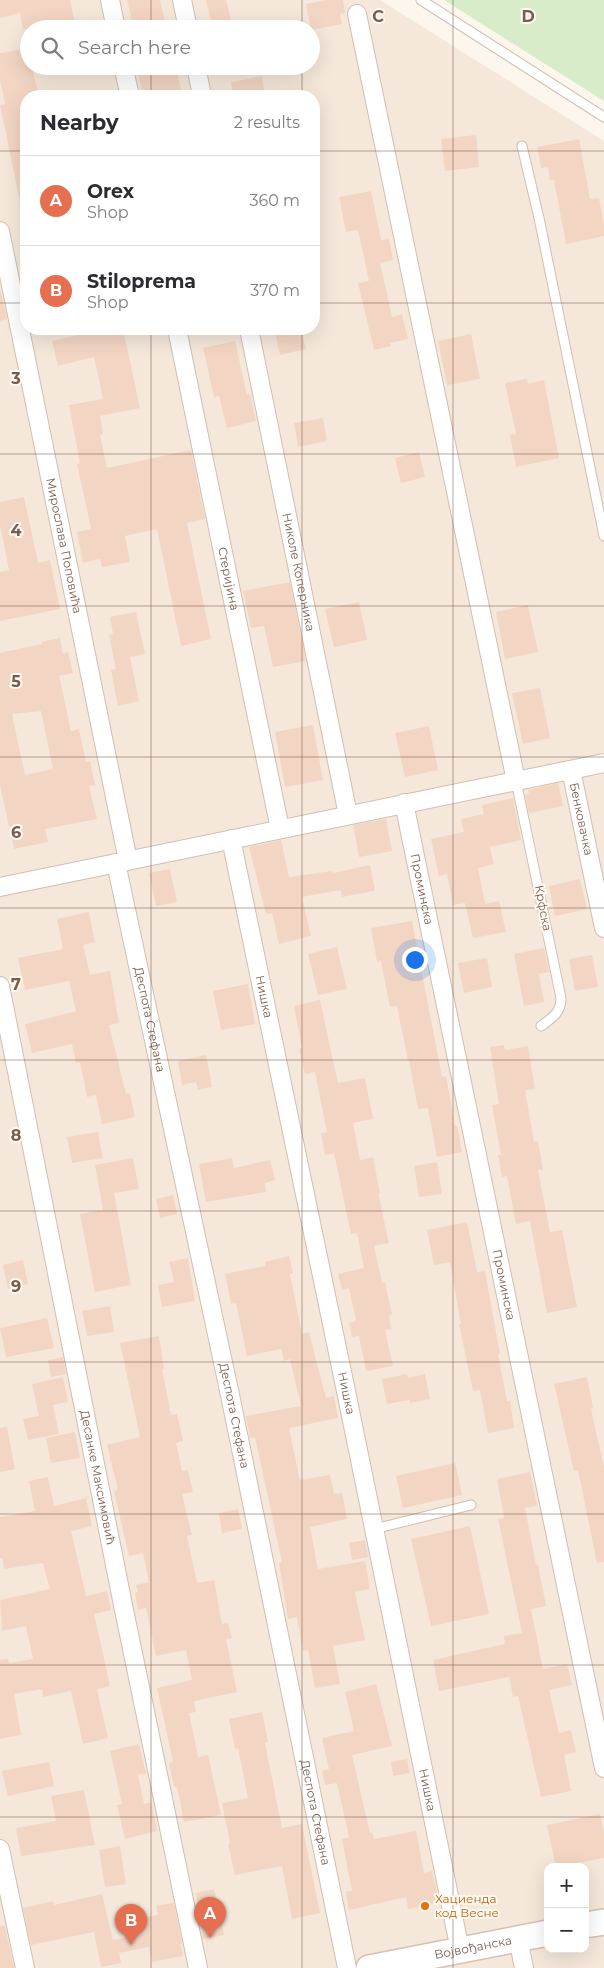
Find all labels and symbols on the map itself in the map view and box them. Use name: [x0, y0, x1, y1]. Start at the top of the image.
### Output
text: C: [372, 7, 384, 26]
text: D: [521, 7, 535, 26]
text: 3: [10, 369, 21, 388]
street label: Мирослава Поповића: [43, 476, 86, 615]
street label: Николе Коперника: [280, 511, 318, 632]
text: 4: [10, 521, 22, 540]
street label: Стеријина: [215, 546, 243, 612]
text: 5: [11, 672, 21, 691]
street label: Бенковачка: [567, 781, 597, 857]
text: 6: [11, 823, 21, 842]
street label: Проминска: [408, 852, 437, 926]
street label: Крфска: [532, 884, 555, 932]
your location: [402, 947, 428, 973]
street label: Деспота Стефана: [131, 965, 169, 1074]
street label: Нишка: [253, 974, 276, 1019]
text: 7: [11, 975, 21, 994]
text: 8: [11, 1126, 21, 1145]
street label: Проминска: [490, 1248, 519, 1322]
text: 9: [11, 1277, 21, 1296]
street label: Деспота Стефана: [216, 1361, 253, 1470]
street label: Нишка: [335, 1370, 359, 1416]
street label: Десанке Максимовић: [77, 1409, 119, 1546]
street label: Деспота Стефана: [298, 1758, 334, 1866]
street label: Нишка: [416, 1767, 439, 1812]
place label: Хациенда код Весне: [435, 1891, 499, 1920]
pin: A: [194, 1897, 226, 1938]
marker: Хациенда код Весне: [419, 1900, 431, 1912]
pin: B: [115, 1904, 147, 1945]
street label: Војвођанска: [433, 1932, 513, 1962]

